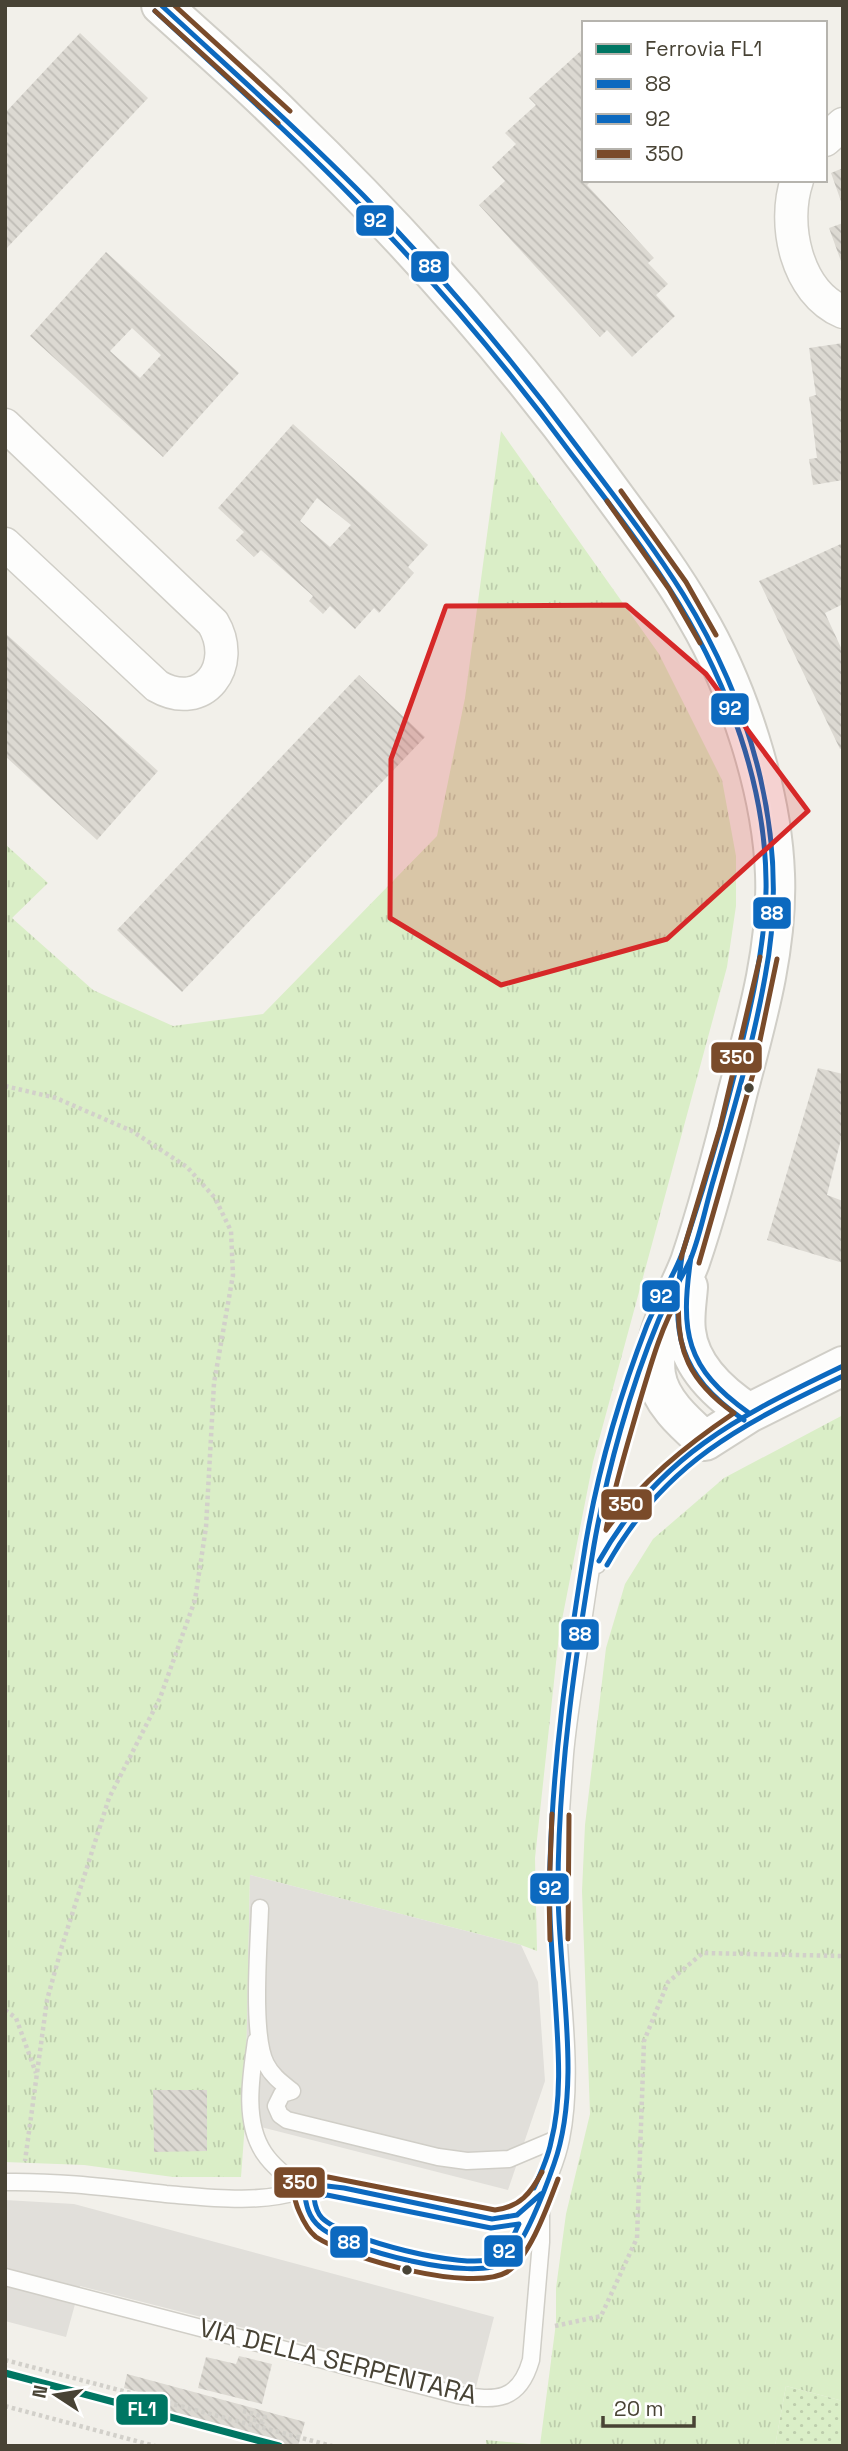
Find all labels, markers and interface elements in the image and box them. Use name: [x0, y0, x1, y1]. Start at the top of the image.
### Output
legend: [582, 21, 827, 182]
text: Ferrovia FL1: [645, 35, 762, 62]
text: 88: [645, 70, 671, 97]
text: 92: [645, 105, 671, 132]
text: 350: [645, 140, 684, 167]
line badge: 92: [355, 204, 395, 237]
text: 92: [363, 208, 387, 233]
line badge: 88: [410, 250, 450, 283]
text: 88: [419, 254, 441, 279]
line badge: 92: [710, 692, 750, 726]
text: 92: [718, 696, 742, 721]
line badge: 88: [752, 896, 792, 930]
text: 88: [761, 901, 783, 926]
line badge: 350: [710, 1041, 763, 1074]
text: 350: [719, 1045, 755, 1070]
unlabelled marker: [742, 1081, 756, 1095]
line badge: 92: [641, 1279, 681, 1313]
text: 92: [649, 1284, 673, 1309]
line badge: 350: [600, 1488, 653, 1521]
text: 350: [608, 1492, 644, 1517]
line badge: 88: [560, 1618, 600, 1651]
text: 88: [569, 1622, 591, 1647]
line badge: 92: [529, 1872, 570, 1905]
text: 92: [538, 1876, 562, 1901]
line badge: 350: [273, 2166, 326, 2199]
text: 350: [282, 2170, 318, 2195]
line badge: 88: [329, 2225, 369, 2259]
text: 88: [338, 2230, 360, 2255]
line badge: 92: [483, 2234, 524, 2268]
text: 92: [492, 2239, 516, 2264]
unlabelled marker: [400, 2263, 414, 2277]
street label: VIA DELLA SERPENTARA: [196, 2310, 480, 2412]
north arrow: [21, 2360, 91, 2430]
text: N: [26, 2383, 53, 2400]
scale bar: [603, 2384, 694, 2428]
line badge: FL1: [115, 2393, 169, 2426]
text: 20 m: [614, 2395, 664, 2422]
text: FL1: [127, 2397, 157, 2422]

